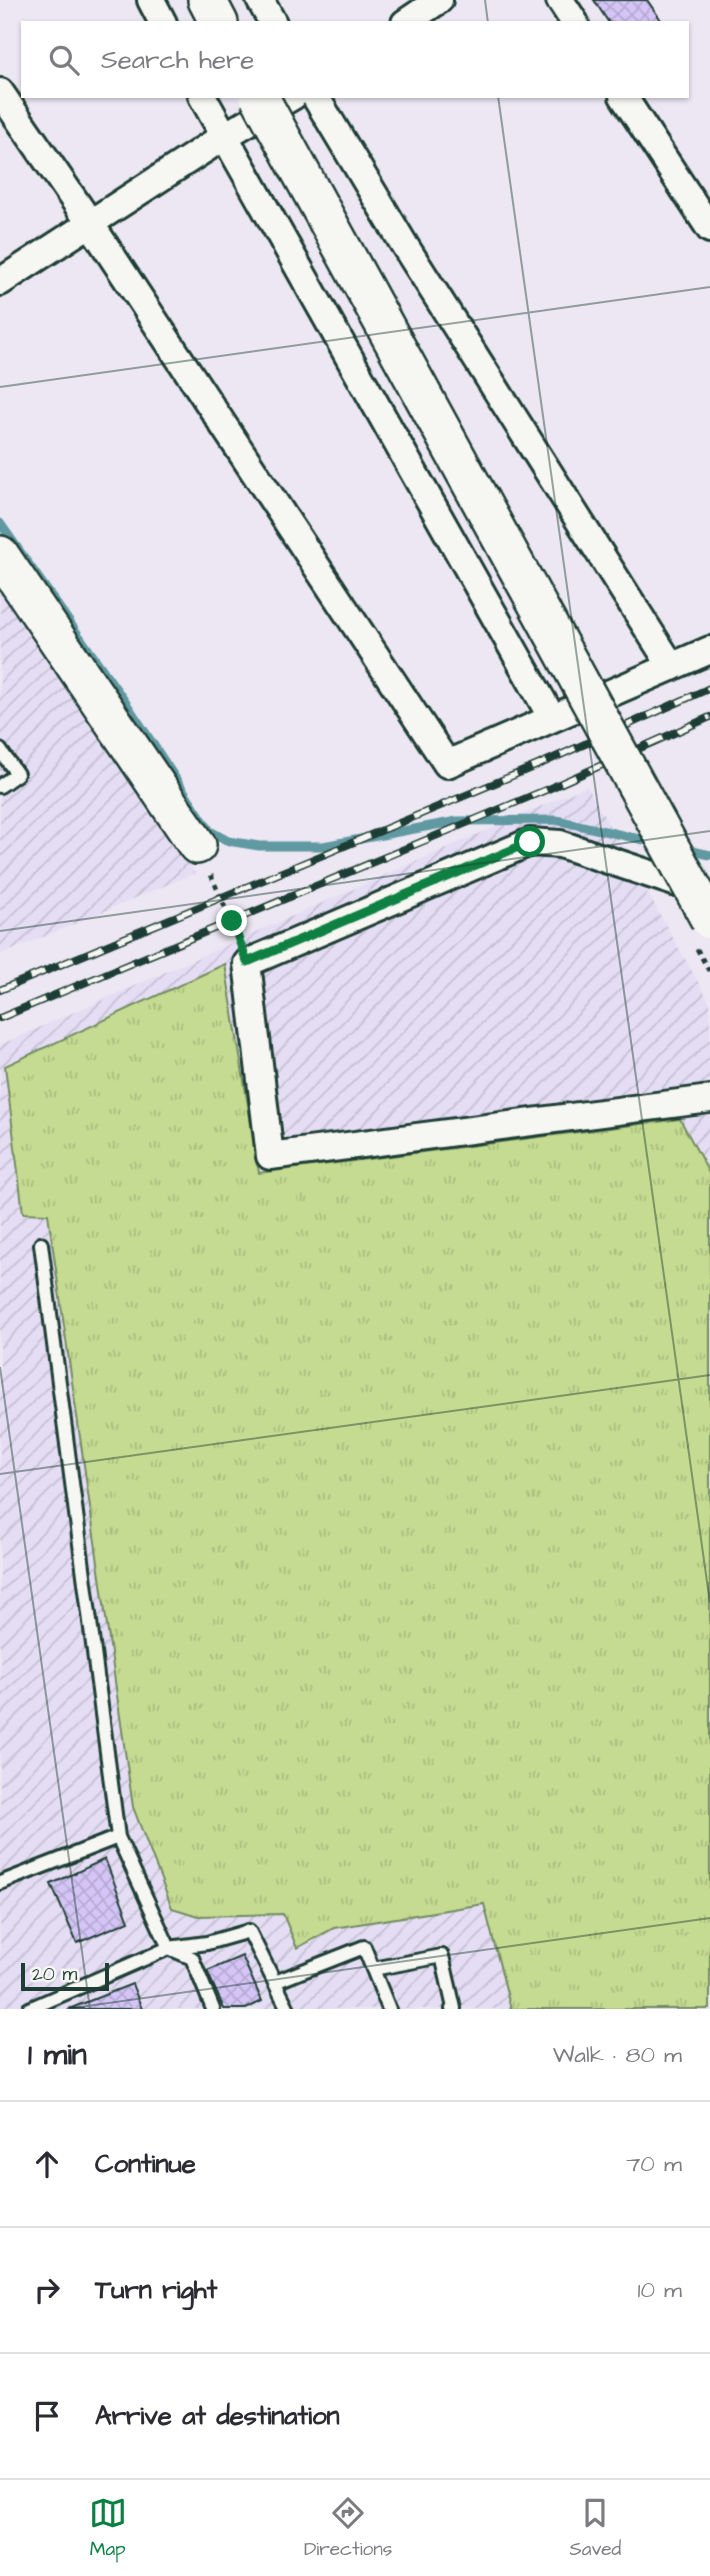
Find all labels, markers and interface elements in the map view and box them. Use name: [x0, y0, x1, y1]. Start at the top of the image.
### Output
search box: [21, 21, 689, 98]
icon: search: [45, 41, 83, 79]
text: Search here: [101, 42, 254, 78]
route start: [514, 826, 545, 857]
route end: [216, 905, 247, 936]
scale bar: [21, 1960, 108, 1992]
text: 20 m: [32, 1961, 77, 1988]
text: 1 min: [28, 2034, 87, 2076]
text: Walk · 80 m: [553, 2039, 682, 2071]
icon: ahead: [28, 2145, 66, 2183]
text: Continue: [95, 2146, 196, 2182]
text: 70 m: [626, 2148, 682, 2180]
icon: right: [28, 2271, 66, 2309]
text: Turn right: [95, 2272, 217, 2308]
text: 10 m: [637, 2274, 682, 2306]
icon: arrive: [28, 2397, 66, 2435]
text: Arrive at destination: [95, 2398, 340, 2434]
tab: Map: [89, 2494, 127, 2563]
tab: Directions: [304, 2494, 392, 2563]
tab: Saved: [570, 2494, 621, 2563]

